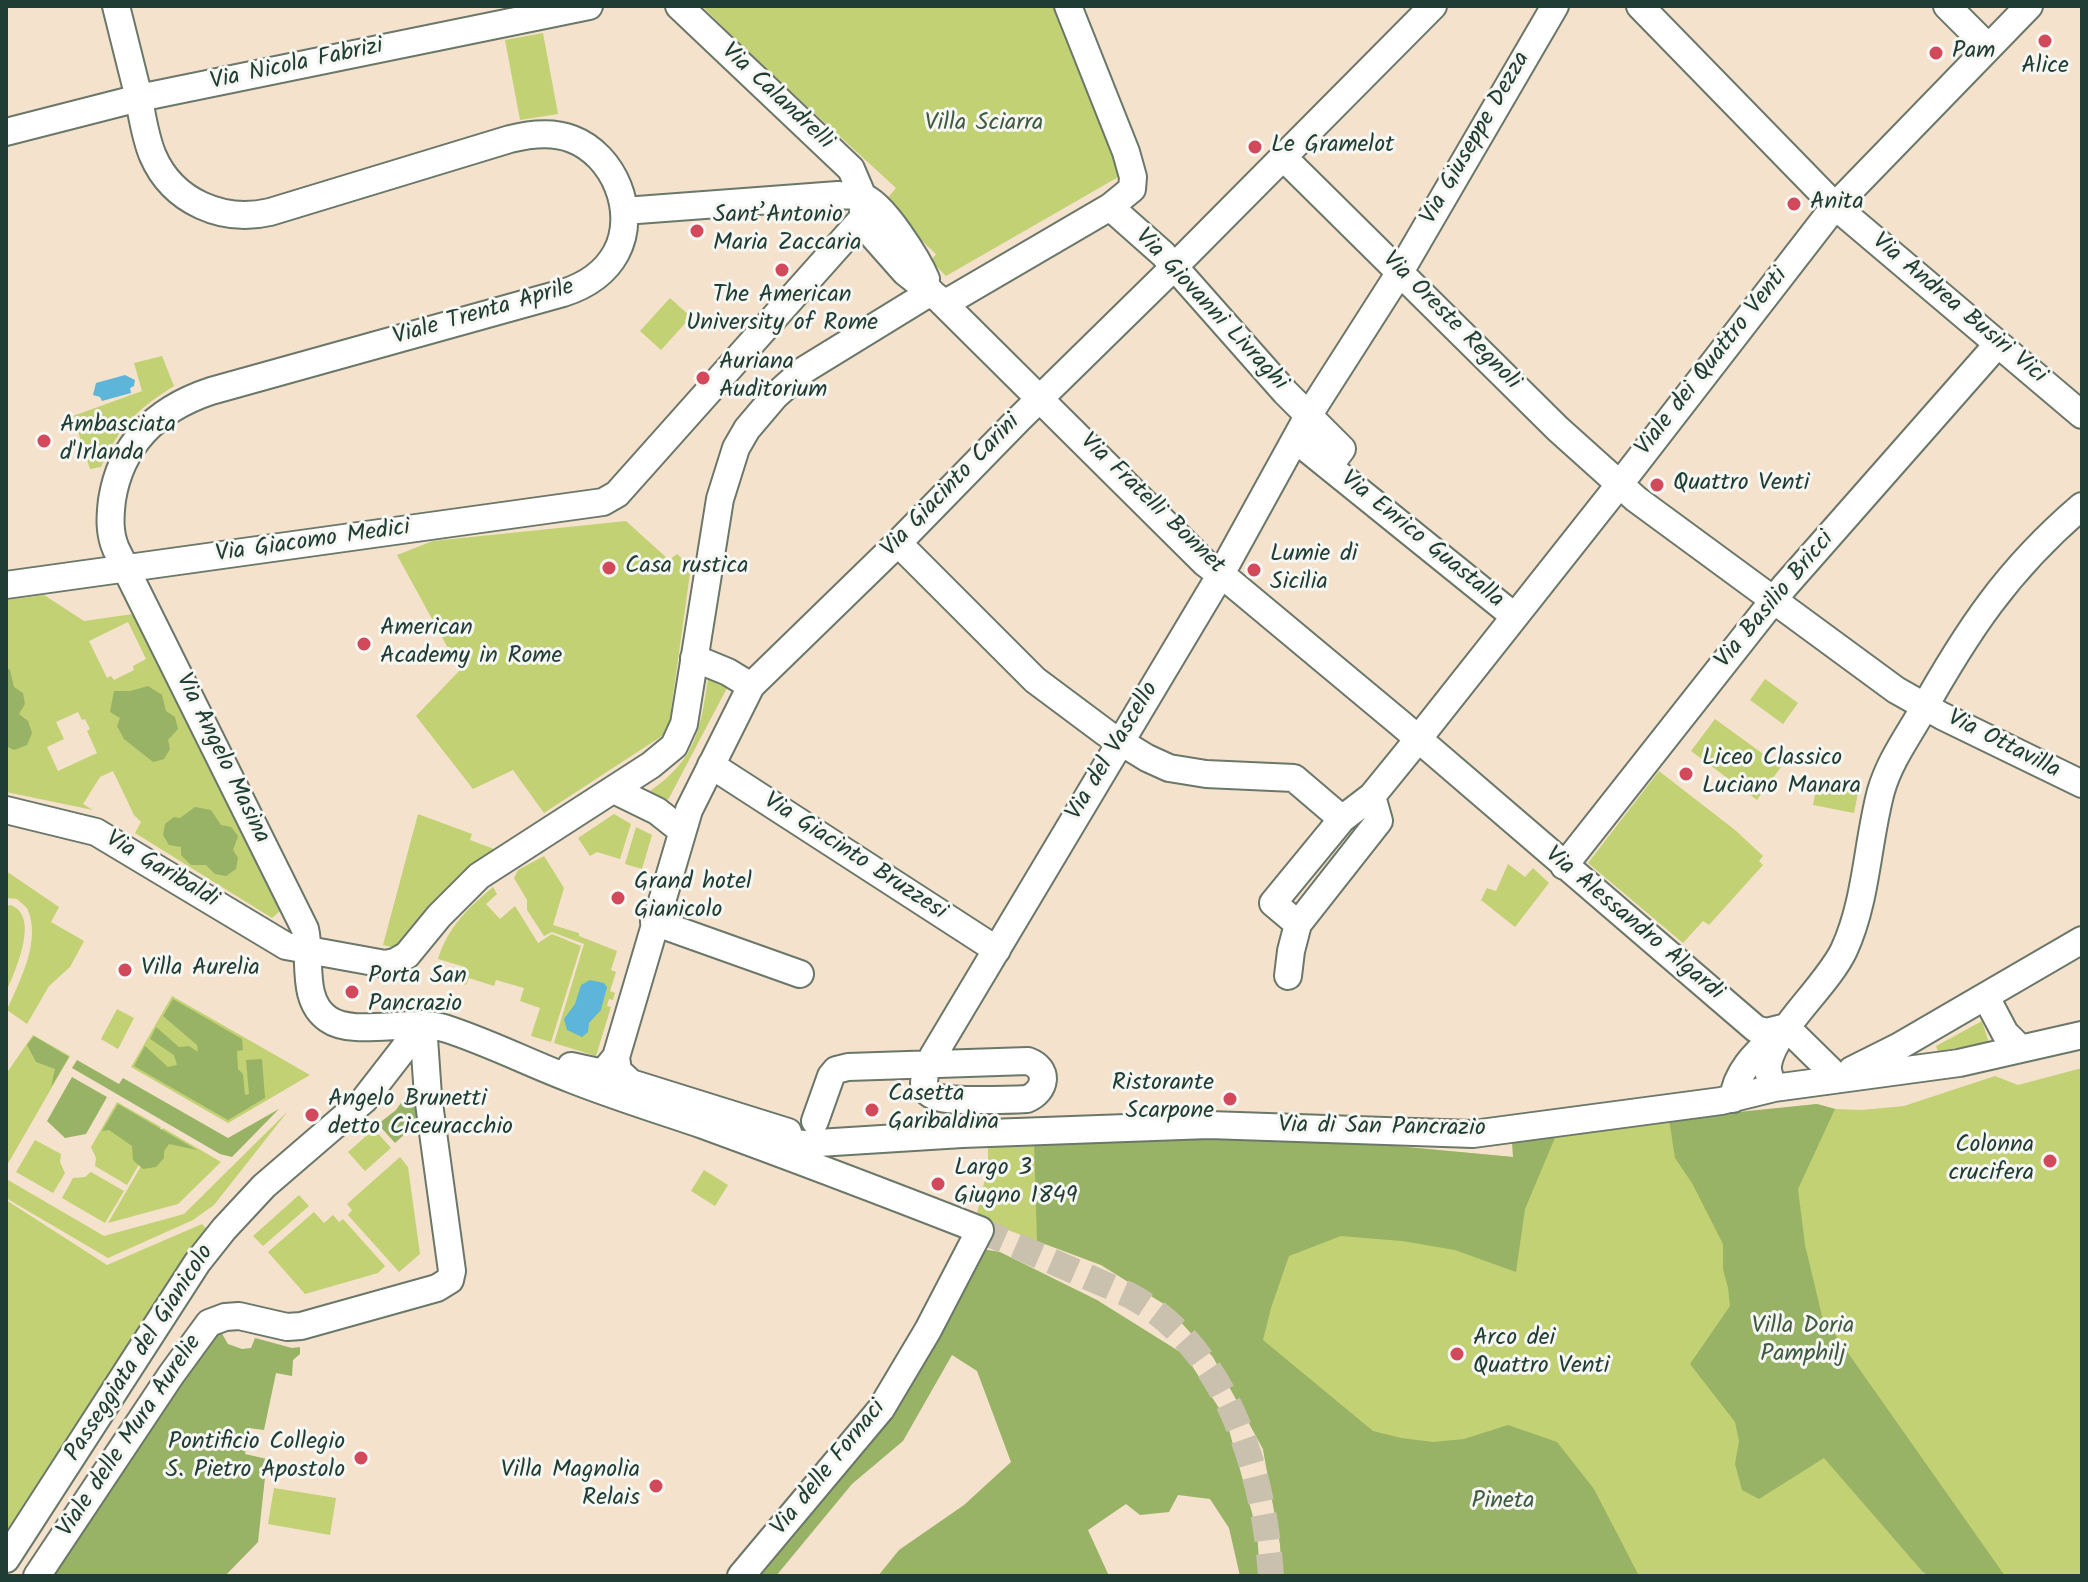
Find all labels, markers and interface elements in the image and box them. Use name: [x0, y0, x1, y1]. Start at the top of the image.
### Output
marker: Alice: [2036, 32, 2054, 50]
street label: Via Nicola Fabrizi: [208, 34, 386, 98]
street label: Via Calandrelli: [714, 39, 838, 157]
place label: Pam: [1952, 39, 1995, 67]
marker: Pam: [1927, 44, 1945, 62]
street label: Via Giuseppe Dezza: [1416, 48, 1538, 230]
place label: Alice: [2021, 54, 2069, 82]
park label: Villa Sciarra: [925, 111, 1043, 139]
place label: Le Gramelot: [1271, 133, 1394, 161]
marker: Le Gramelot: [1246, 138, 1264, 156]
place label: Anita: [1810, 190, 1864, 218]
marker: Anita: [1785, 195, 1803, 213]
place label: Sant’Antonio Maria Zaccaria: [713, 203, 861, 259]
marker: Sant’Antonio Maria Zaccaria: [688, 222, 706, 240]
street label: Via Giovanni Livraghi: [1128, 224, 1292, 398]
street label: Via Andrea Busiri Vici: [1865, 228, 2051, 392]
street label: Via Oreste Regnoli: [1375, 247, 1525, 397]
marker: The American University of Rome: [773, 261, 791, 279]
street label: Viale dei Quattro Venti: [1631, 263, 1795, 463]
street label: Viale Trenta Aprile: [390, 274, 578, 354]
place label: The American University of Rome: [686, 283, 878, 339]
place label: Auriana Auditorium: [719, 350, 827, 406]
marker: Auriana Auditorium: [694, 369, 712, 387]
street label: Via Giacinto Carini: [876, 409, 1028, 565]
place label: Ambasciata d'Irlanda: [60, 413, 176, 469]
street label: Via Fratelli Bonnet: [1073, 429, 1229, 581]
marker: Ambasciata d'Irlanda: [35, 432, 53, 450]
street label: Via Enrico Guastalla: [1333, 466, 1509, 616]
place label: Quattro Venti: [1673, 471, 1810, 499]
marker: Quattro Venti: [1648, 476, 1666, 494]
street label: Via Giacomo Medici: [214, 515, 412, 571]
street label: Via Basilio Bricci: [1710, 527, 1842, 675]
place label: Lumie di Sicilia: [1270, 542, 1358, 598]
place label: Casa rustica: [625, 554, 748, 582]
marker: Casa rustica: [600, 559, 618, 577]
marker: Lumie di Sicilia: [1245, 561, 1263, 579]
place label: American Academy in Rome: [380, 616, 562, 672]
marker: American Academy in Rome: [355, 635, 373, 653]
street label: Via Angelo Masina: [167, 669, 275, 849]
street label: Via del Vascello: [1061, 678, 1167, 826]
street label: Via Ottavilla: [1942, 705, 2064, 787]
place label: Liceo Classico Luciano Manara: [1702, 746, 1861, 802]
marker: Liceo Classico Luciano Manara: [1677, 765, 1695, 783]
street label: Via Giacinto Bruzzesi: [757, 788, 951, 928]
street label: Via Garibaldi: [99, 826, 223, 916]
street label: Via Alessandro Algardi: [1538, 842, 1728, 1008]
place label: Grand hotel Gianicolo: [634, 870, 752, 926]
marker: Grand hotel Gianicolo: [609, 889, 627, 907]
place label: Villa Aurelia: [141, 956, 260, 984]
marker: Villa Aurelia: [116, 961, 134, 979]
place label: Porta San Pancrazio: [368, 964, 467, 1020]
marker: Porta San Pancrazio: [343, 983, 361, 1001]
place label: Ristorante Scarpone: [1112, 1071, 1214, 1127]
place label: Casetta Garibaldina: [888, 1082, 999, 1138]
place label: Angelo Brunetti detto Ciceuracchio: [328, 1087, 513, 1143]
marker: Ristorante Scarpone: [1221, 1090, 1239, 1108]
marker: Casetta Garibaldina: [863, 1101, 881, 1119]
marker: Angelo Brunetti detto Ciceuracchio: [303, 1106, 321, 1124]
street label: Via di San Pancrazio: [1278, 1113, 1486, 1145]
place label: Colonna crucifera: [1948, 1133, 2034, 1189]
marker: Colonna crucifera: [2041, 1152, 2059, 1170]
place label: Largo 3 Giugno 1849: [954, 1156, 1078, 1212]
marker: Largo 3 Giugno 1849: [929, 1175, 947, 1193]
street label: Passeggiata del Gianicolo: [60, 1240, 222, 1468]
park label: Villa Doria Pamphilj: [1752, 1314, 1854, 1370]
place label: Arco dei Quattro Venti: [1473, 1326, 1610, 1382]
street label: Viale delle Mura Aurelie: [53, 1330, 209, 1544]
marker: Arco dei Quattro Venti: [1448, 1345, 1466, 1363]
street label: Via delle Fornaci: [767, 1395, 893, 1543]
place label: Pontificio Collegio S. Pietro Apostolo: [166, 1430, 345, 1486]
marker: Pontificio Collegio S. Pietro Apostolo: [352, 1449, 370, 1467]
place label: Villa Magnolia Relais: [501, 1458, 640, 1514]
marker: Villa Magnolia Relais: [647, 1477, 665, 1495]
park label: Pineta: [1472, 1489, 1534, 1517]

